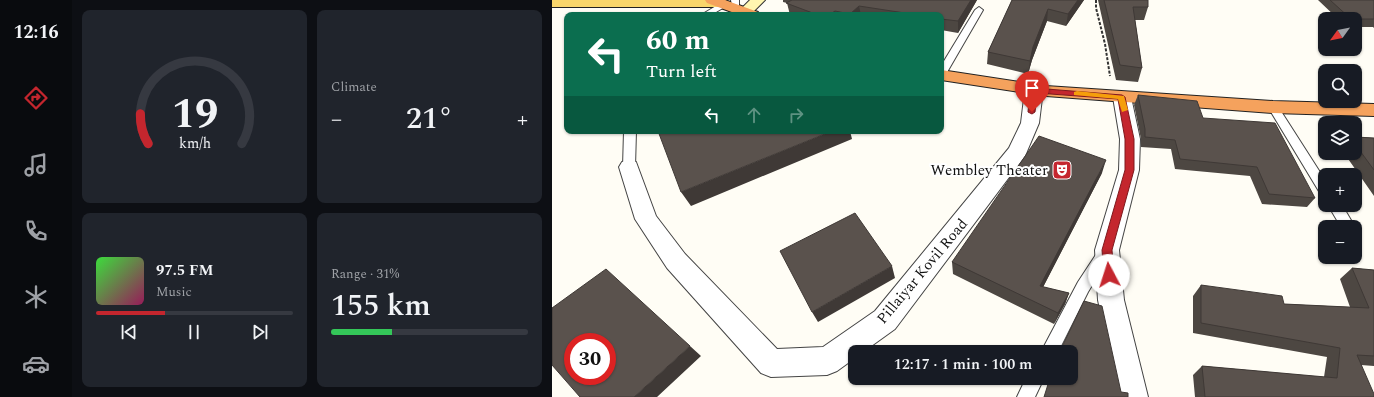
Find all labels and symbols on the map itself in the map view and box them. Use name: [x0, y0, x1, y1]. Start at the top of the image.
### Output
north arrow: [1318, 12, 1362, 56]
pin: [1015, 71, 1049, 112]
place label: Wembley Theater: [931, 159, 1048, 182]
theatre icon: Wembley Theater: [1051, 159, 1073, 181]
street label: Pillaiyar Kovil Road: [871, 213, 974, 329]
position arrow: [1088, 254, 1130, 296]
speed limit sign: 30: [564, 333, 616, 385]

